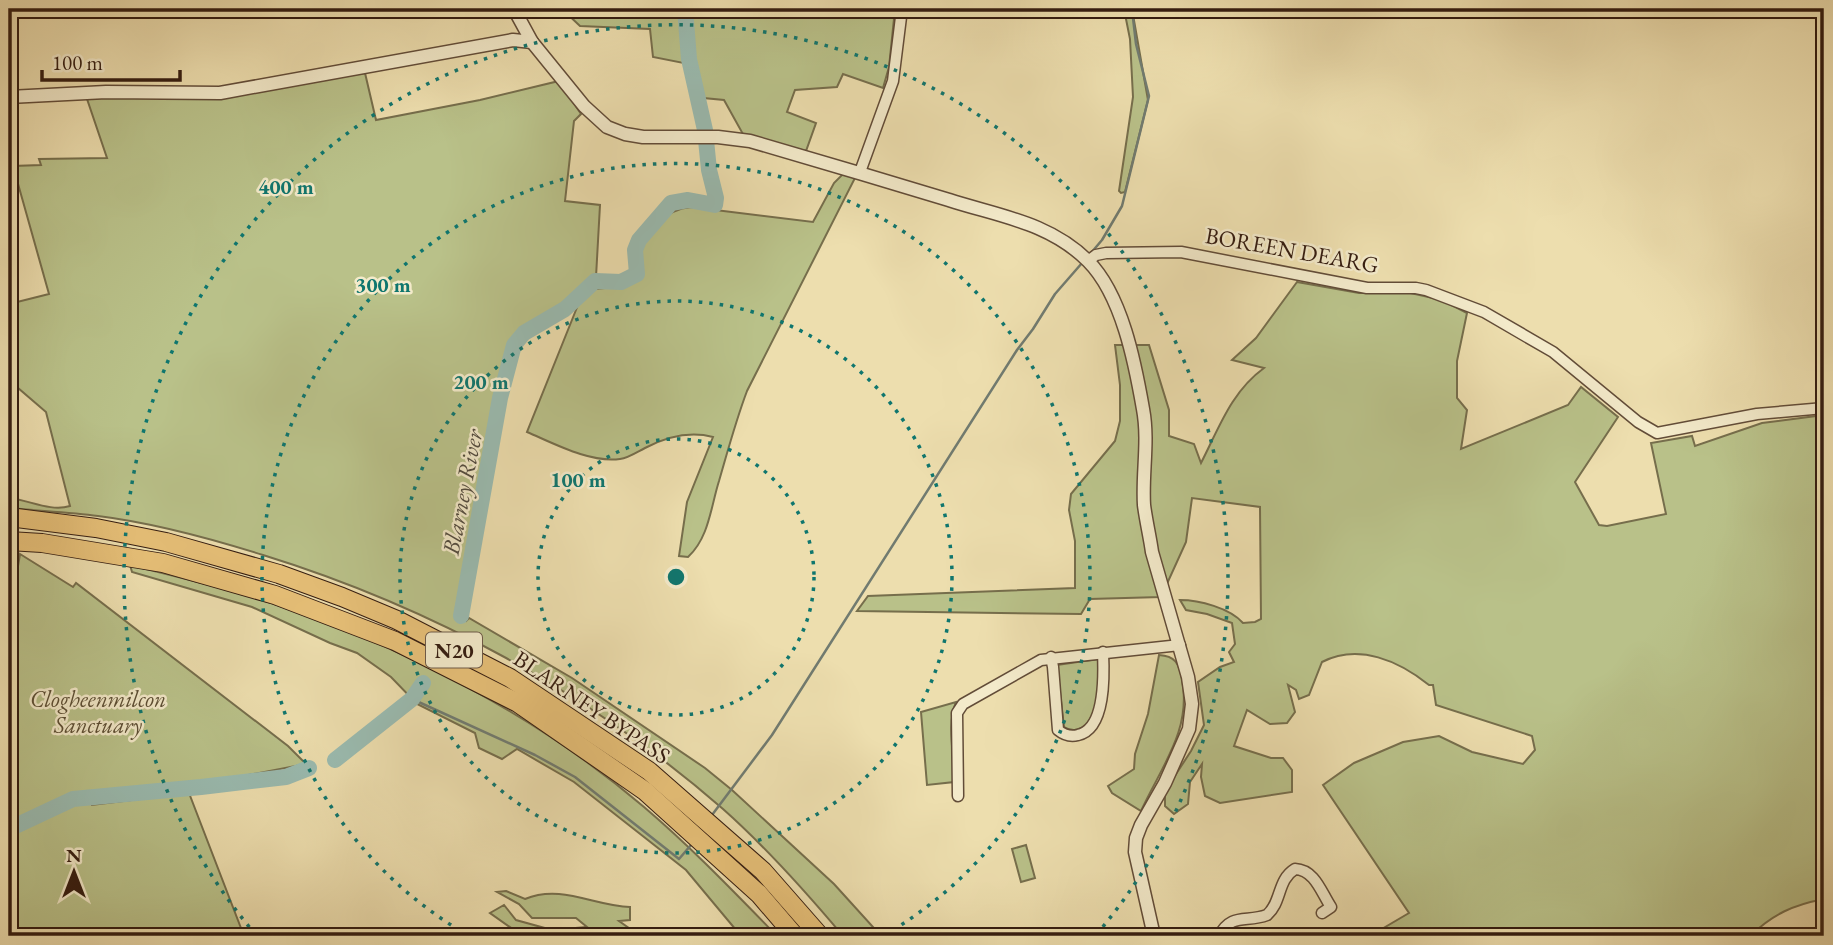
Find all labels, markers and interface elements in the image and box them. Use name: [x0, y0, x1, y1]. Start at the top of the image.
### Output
scale bar: [42, 38, 180, 82]
text: 100 m: [52, 49, 103, 76]
text: 400 m: [258, 173, 314, 200]
street label: BOREEN DEARG: [1203, 220, 1381, 280]
text: 300 m: [355, 271, 411, 298]
text: 200 m: [453, 368, 509, 395]
water label: Blarney River: [434, 425, 490, 558]
text: 100 m: [550, 466, 606, 493]
centre of rings: [664, 565, 688, 589]
road number: N20: [426, 632, 482, 668]
street label: BLARNEY BYPASS: [508, 644, 676, 770]
park label: Clogheenmilcon Sanctuary: [30, 684, 166, 740]
north arrow: [38, 836, 108, 906]
text: N: [66, 843, 82, 868]

